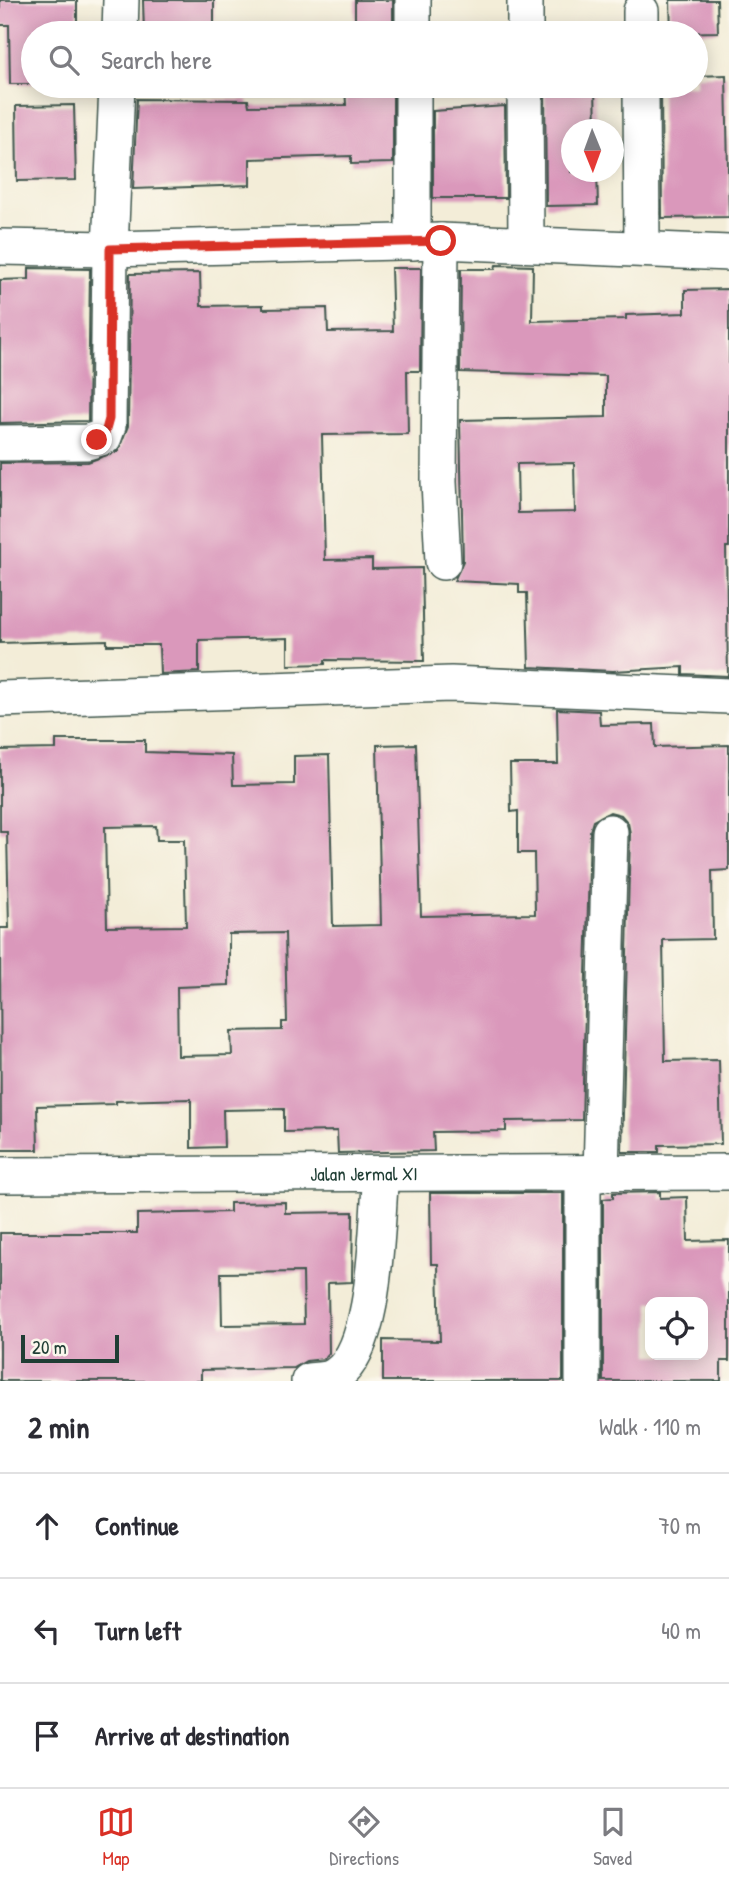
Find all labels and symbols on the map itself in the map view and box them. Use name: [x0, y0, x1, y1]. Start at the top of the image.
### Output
north arrow: [561, 119, 624, 182]
route start: [425, 225, 456, 256]
route end: [81, 424, 112, 455]
street label: Jalan Jermal XI: [310, 1160, 418, 1187]
scale bar: [21, 1332, 119, 1364]

